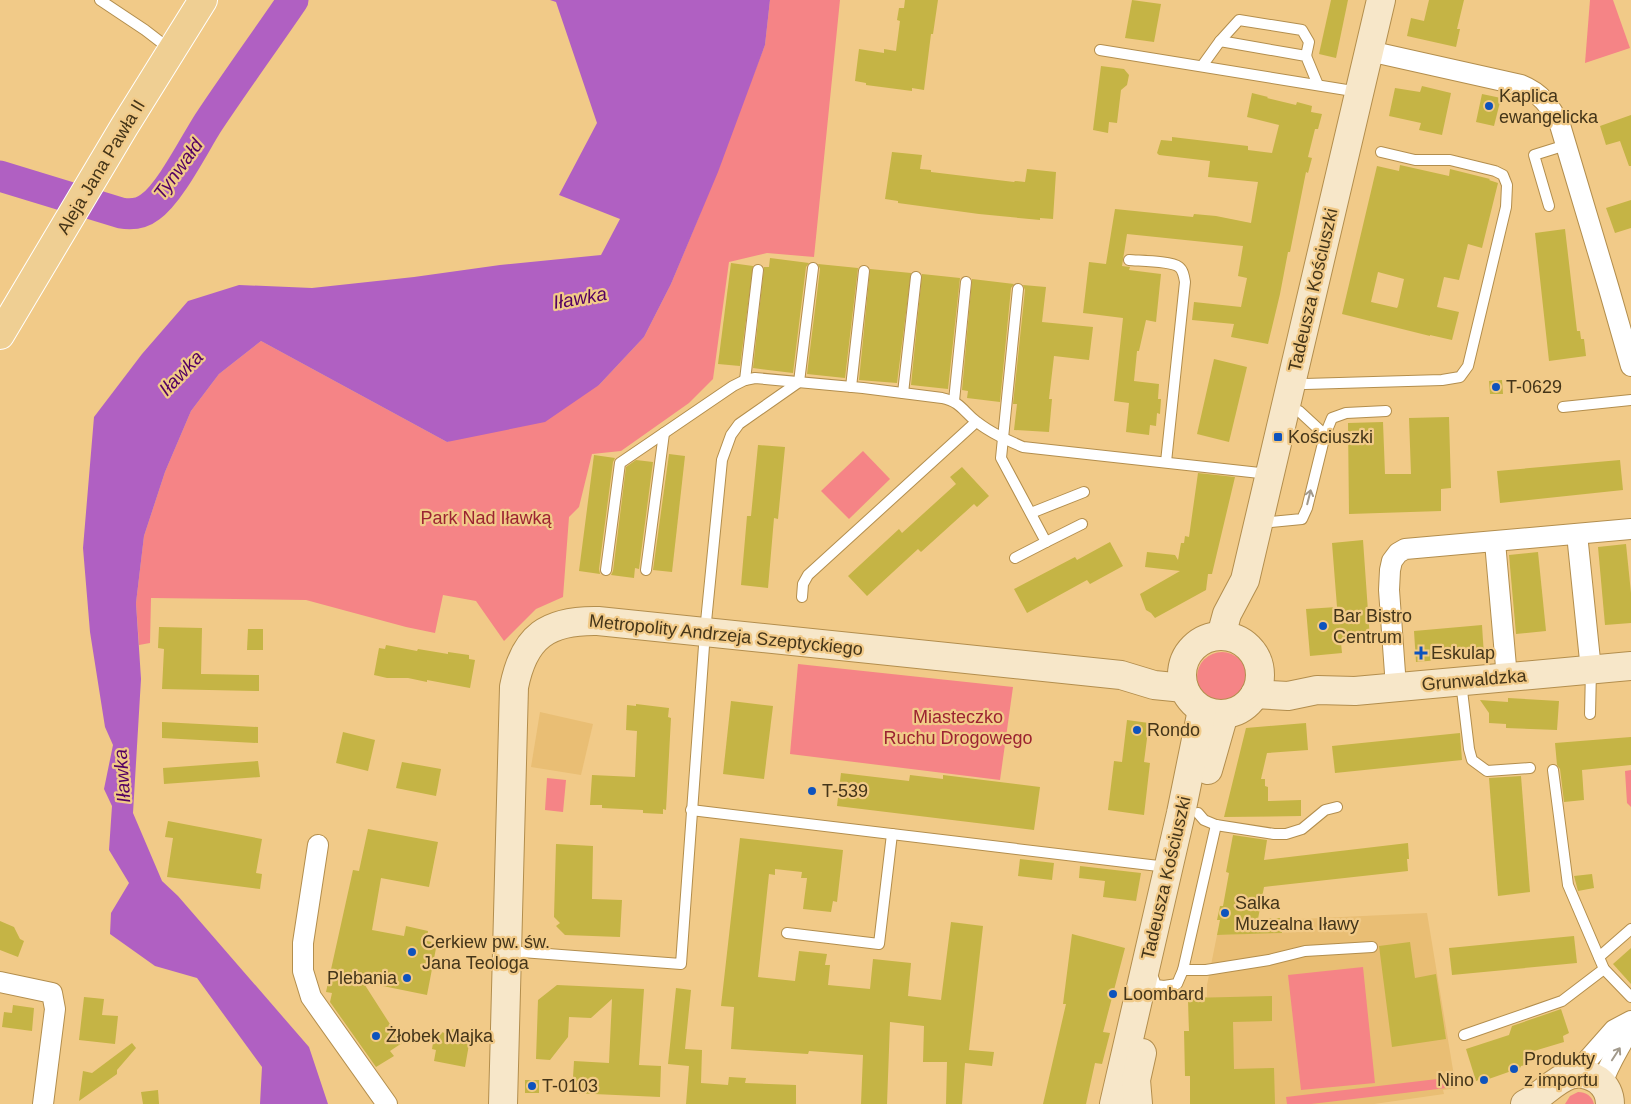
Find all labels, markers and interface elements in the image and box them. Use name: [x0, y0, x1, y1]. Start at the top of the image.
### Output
place label: Kaplica ewangelicka: [1499, 86, 1599, 127]
street label: Aleja Jana Pawła II: [53, 96, 149, 238]
marker: Kaplica ewangelicka: [1483, 100, 1495, 112]
water label: Tynwałd: [149, 134, 208, 203]
street label: Tadeusza Kościuszki: [1284, 206, 1342, 374]
water label: Iławka: [552, 283, 608, 313]
water label: Iławka: [155, 346, 207, 400]
place label: T-0629: [1506, 377, 1562, 397]
marker: T-0629: [1490, 381, 1502, 393]
place label: Kościuszki: [1288, 427, 1373, 447]
marker: Kościuszki: [1272, 431, 1284, 443]
one-way arrow: [1305, 490, 1314, 506]
park label: Park Nad Iławką: [420, 508, 553, 528]
place label: Bar Bistro Centrum: [1333, 606, 1412, 647]
street label: Metropolity Andrzeja Szeptyckiego: [588, 611, 864, 659]
marker: Bar Bistro Centrum: [1317, 620, 1329, 632]
place label: Eskulap: [1431, 643, 1495, 663]
marker: Eskulap: [1415, 647, 1427, 659]
street label: Grunwaldzka: [1421, 665, 1528, 695]
park label: Miasteczko Ruchu Drogowego: [883, 707, 1033, 748]
place label: Rondo: [1147, 720, 1200, 740]
marker: Rondo: [1131, 724, 1143, 736]
water label: Iławka: [110, 748, 134, 804]
place label: T-539: [822, 781, 868, 801]
marker: T-539: [806, 785, 818, 797]
street label: Tadeusza Kościuszki: [1137, 794, 1195, 962]
place label: Salka Muzealna Iławy: [1235, 893, 1359, 934]
marker: Salka Muzealna Iławy: [1219, 907, 1231, 919]
place label: Cerkiew pw. św. Jana Teologa: [422, 932, 550, 973]
marker: Cerkiew pw. św. Jana Teologa: [406, 946, 418, 958]
place label: Plebania: [327, 968, 398, 988]
marker: Plebania: [401, 972, 413, 984]
place label: Loombard: [1123, 984, 1204, 1004]
marker: Loombard: [1107, 988, 1119, 1000]
place label: Żłobek Majka: [386, 1026, 494, 1046]
marker: Żłobek Majka: [370, 1030, 382, 1042]
one-way arrow: [1610, 1047, 1621, 1061]
place label: Produkty z importu: [1524, 1049, 1598, 1090]
marker: Produkty z importu: [1508, 1063, 1520, 1075]
place label: Nino: [1437, 1070, 1474, 1090]
marker: Nino: [1478, 1074, 1490, 1086]
place label: T-0103: [542, 1076, 598, 1096]
marker: T-0103: [526, 1080, 538, 1092]

